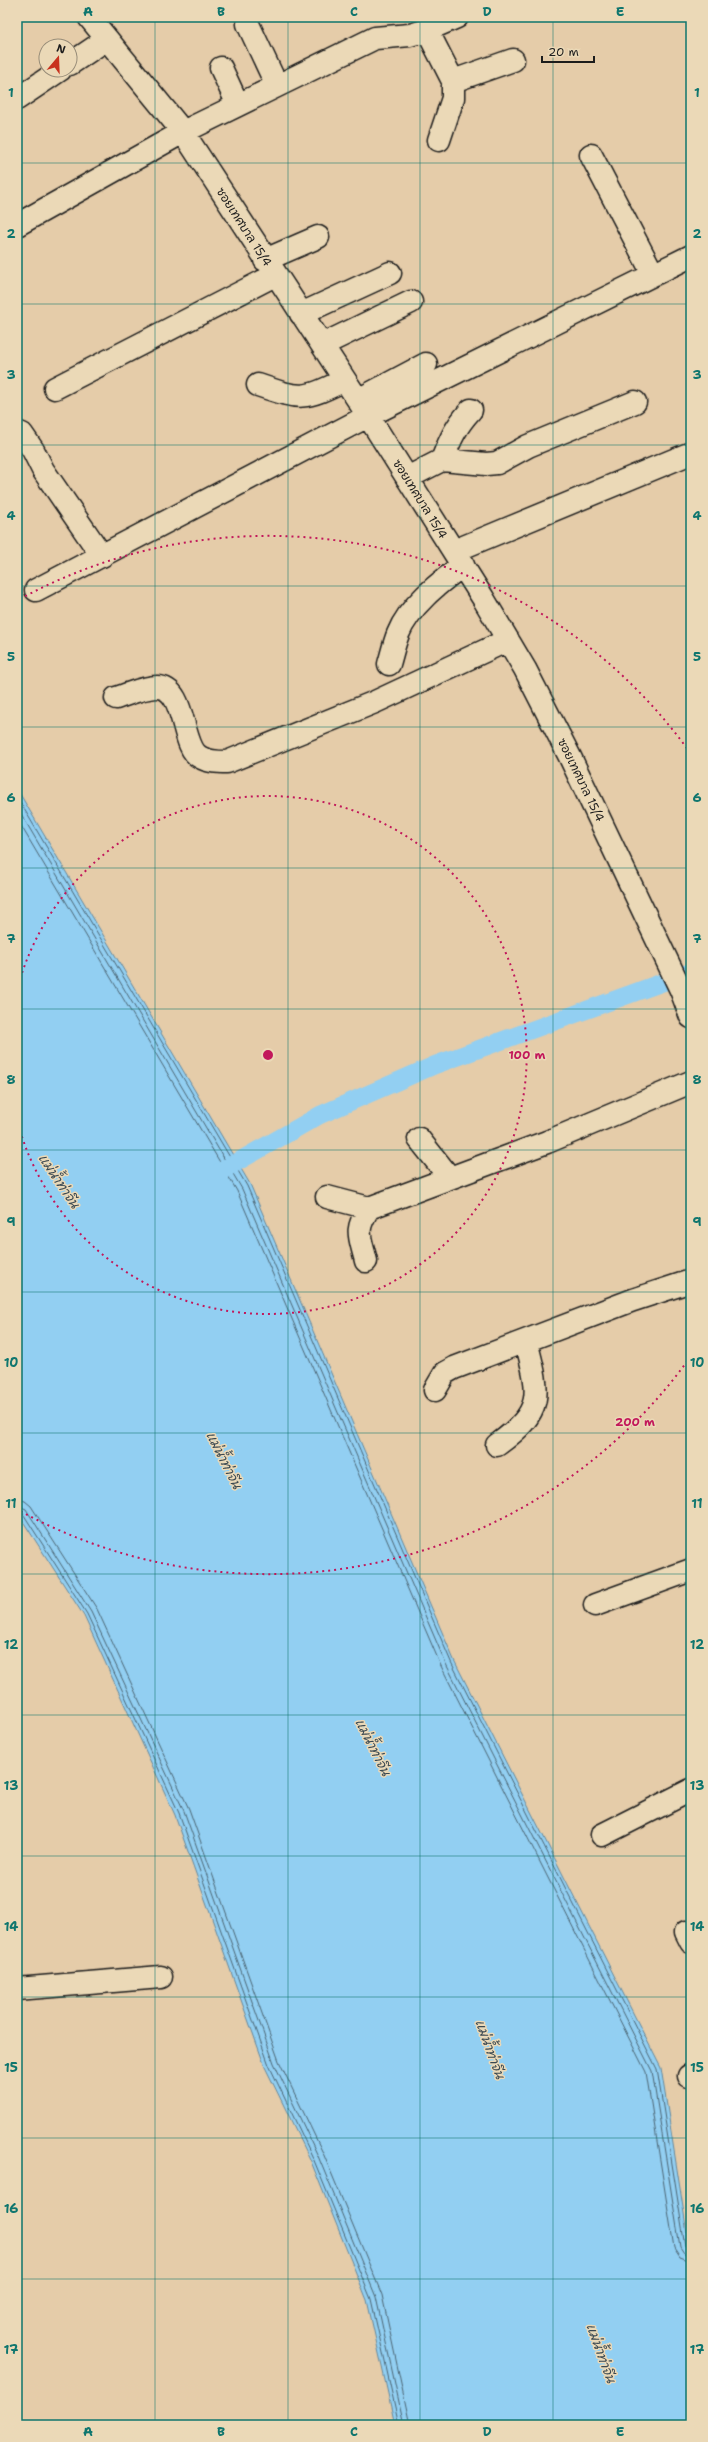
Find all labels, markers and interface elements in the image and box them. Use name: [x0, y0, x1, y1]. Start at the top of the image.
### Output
text: A: [83, 3, 93, 20]
text: B: [217, 3, 225, 20]
text: C: [350, 3, 358, 20]
text: D: [482, 3, 492, 20]
text: E: [616, 3, 625, 20]
north arrow: [38, 38, 78, 78]
scale bar: [542, 38, 594, 64]
text: N: [55, 41, 68, 58]
text: 20 m: [548, 44, 579, 60]
text: 1: [8, 84, 14, 101]
text: 1: [694, 84, 700, 101]
street label: ซอยเทศบาล 15/4: [213, 185, 275, 269]
text: 2: [6, 225, 16, 242]
text: 2: [692, 225, 702, 242]
text: 3: [6, 366, 16, 383]
text: 3: [692, 366, 702, 383]
street label: ซอยเทศบาล 15/4: [389, 456, 451, 542]
text: 4: [6, 507, 16, 524]
text: 4: [692, 507, 702, 524]
text: 5: [7, 648, 15, 665]
text: 5: [693, 648, 701, 665]
street label: ซอยเทศบาล 15/4: [554, 736, 608, 824]
text: 6: [6, 789, 16, 806]
text: 6: [692, 789, 702, 806]
text: 7: [6, 930, 16, 947]
text: 7: [692, 930, 702, 947]
text: 100 m: [509, 1047, 546, 1063]
centre of rings: [261, 1048, 275, 1062]
text: 8: [6, 1071, 16, 1088]
text: 8: [692, 1071, 702, 1088]
water label: แม่น้ำท่าจีน: [35, 1148, 87, 1213]
text: 9: [6, 1213, 16, 1230]
text: 9: [692, 1213, 702, 1230]
text: 10: [4, 1354, 18, 1371]
text: 10: [690, 1354, 704, 1371]
text: 200 m: [615, 1414, 655, 1430]
water label: แม่น้ำท่าจีน: [202, 1427, 250, 1493]
text: 11: [5, 1495, 17, 1512]
text: 11: [691, 1495, 703, 1512]
text: 12: [4, 1636, 18, 1653]
text: 12: [690, 1636, 704, 1653]
water label: แม่น้ำท่าจีน: [351, 1714, 399, 1780]
text: 13: [4, 1777, 18, 1794]
text: 13: [690, 1777, 704, 1794]
text: 14: [4, 1918, 18, 1935]
text: 14: [690, 1918, 704, 1935]
water label: แม่น้ำท่าจีน: [471, 2016, 513, 2082]
text: 15: [4, 2059, 18, 2076]
text: 15: [690, 2059, 704, 2076]
text: 16: [4, 2200, 18, 2217]
text: 16: [690, 2200, 704, 2217]
water label: แม่น้ำท่าจีน: [582, 2320, 624, 2386]
text: 17: [4, 2341, 18, 2358]
text: 17: [690, 2341, 704, 2358]
text: A: [83, 2423, 93, 2440]
text: B: [217, 2423, 225, 2440]
text: C: [350, 2423, 358, 2440]
text: D: [482, 2423, 492, 2440]
text: E: [616, 2423, 625, 2440]

